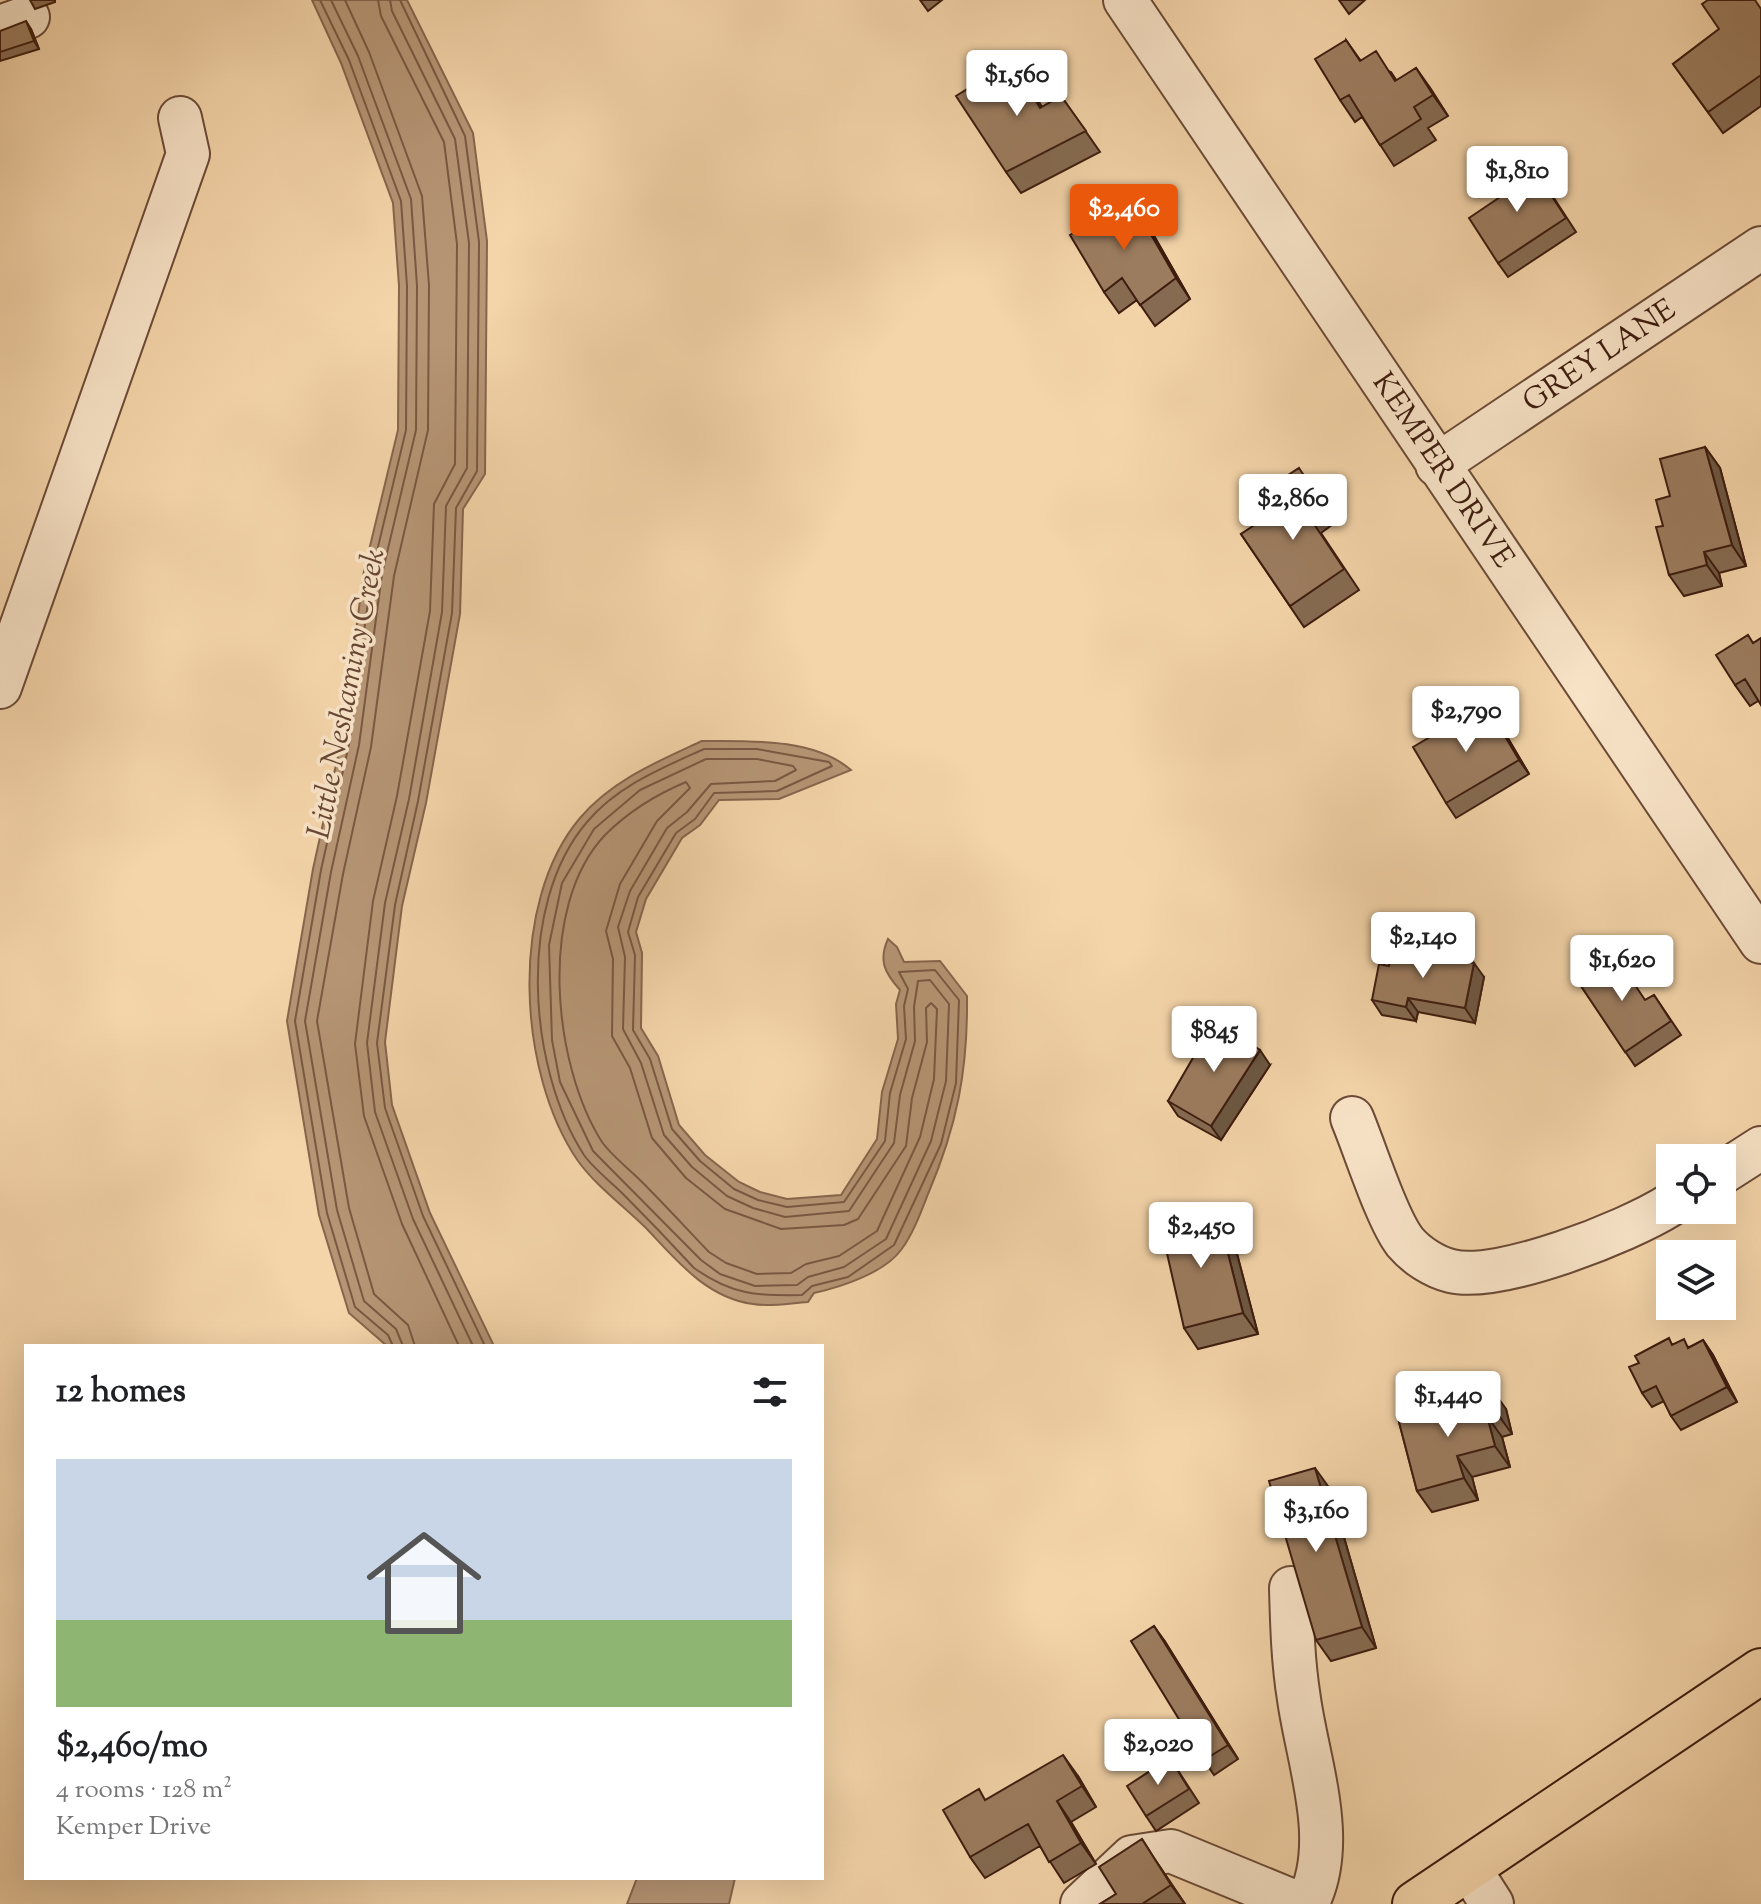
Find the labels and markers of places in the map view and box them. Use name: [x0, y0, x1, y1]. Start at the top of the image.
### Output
pin: $1,560: [952, 50, 1082, 118]
pin: $1,810: [1452, 146, 1582, 214]
pin: $2,460: [1059, 184, 1189, 252]
pin: $2,860: [1228, 474, 1358, 542]
pin: $2,790: [1401, 686, 1531, 754]
pin: $2,140: [1358, 912, 1488, 980]
pin: $1,620: [1557, 935, 1687, 1003]
pin: $845: [1167, 1006, 1261, 1074]
pin: $2,450: [1136, 1202, 1266, 1270]
pin: $1,440: [1383, 1371, 1513, 1439]
pin: $3,160: [1251, 1486, 1381, 1554]
pin: $2,020: [1093, 1719, 1223, 1787]

